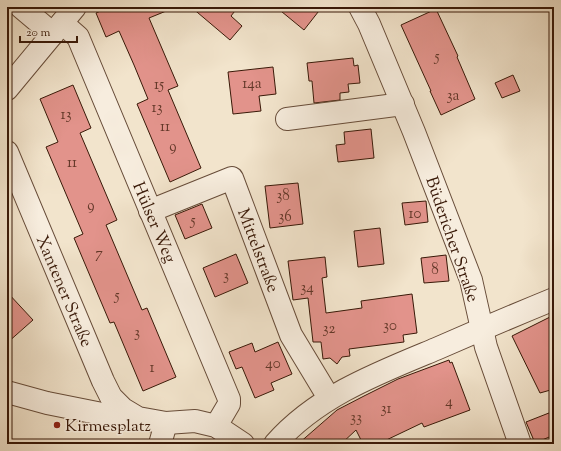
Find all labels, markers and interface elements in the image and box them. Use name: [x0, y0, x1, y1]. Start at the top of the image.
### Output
scale bar: [20, 18, 77, 44]
text: 20 m: [26, 24, 51, 42]
house number: 5: [433, 47, 440, 68]
house number: 14a: [242, 74, 262, 95]
house number: 15: [154, 75, 164, 96]
house number: 3a: [447, 86, 460, 107]
house number: 13: [151, 98, 163, 119]
house number: 13: [60, 105, 72, 126]
house number: 11: [160, 117, 170, 138]
house number: 9: [169, 137, 177, 158]
house number: 11: [67, 153, 77, 174]
street label: Büdericher Straße: [418, 174, 484, 306]
street label: Hülser Weg: [125, 178, 181, 267]
house number: 38: [276, 186, 290, 207]
house number: 9: [87, 196, 95, 217]
house number: 10: [409, 204, 422, 225]
street label: Mittelstraße: [230, 205, 284, 296]
house number: 36: [278, 207, 292, 228]
house number: 5: [189, 211, 196, 232]
street label: Xantener Straße: [29, 232, 97, 351]
house number: 7: [95, 244, 103, 265]
house number: 8: [431, 260, 439, 281]
house number: 3: [223, 266, 229, 287]
house number: 34: [300, 278, 314, 299]
house number: 5: [113, 286, 120, 307]
house number: 30: [383, 316, 397, 337]
house number: 32: [322, 319, 336, 340]
house number: 3: [134, 323, 140, 344]
house number: 40: [265, 354, 281, 375]
house number: 1: [149, 358, 155, 379]
house number: 4: [445, 392, 453, 413]
house number: 31: [380, 399, 392, 420]
house number: 33: [350, 408, 362, 429]
place label: Kirmesplatz: [65, 415, 151, 439]
marker: Kirmesplatz: [52, 420, 62, 430]

